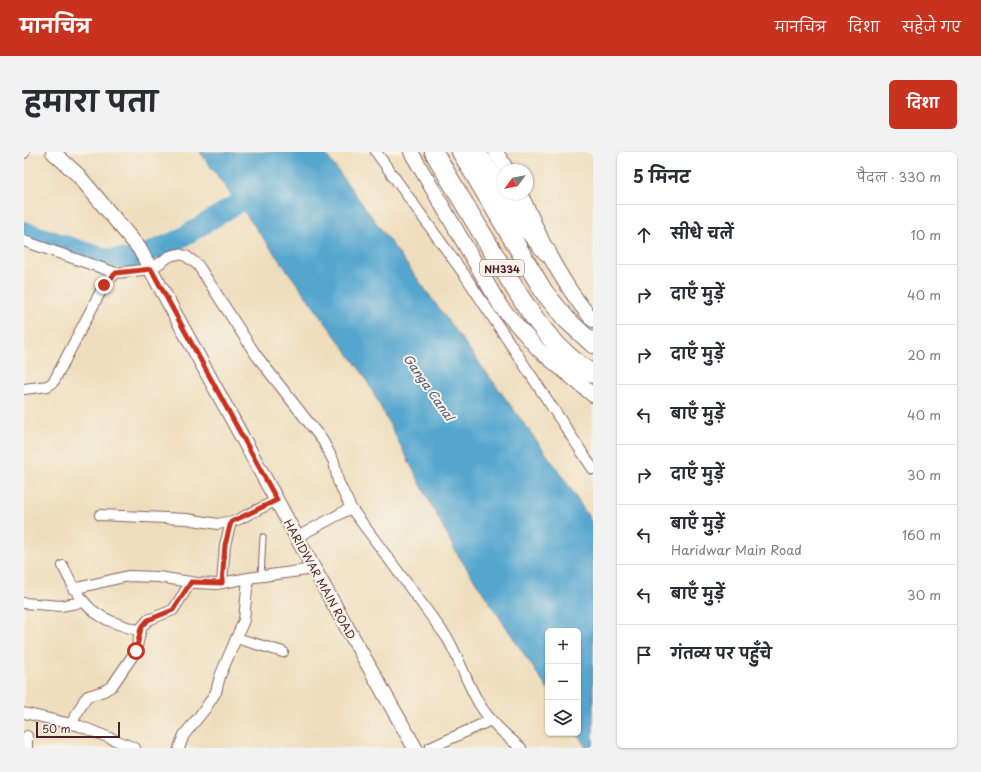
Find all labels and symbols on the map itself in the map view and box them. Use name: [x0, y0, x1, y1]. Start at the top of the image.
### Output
north arrow: [497, 164, 533, 200]
road number: NH334: [480, 260, 524, 276]
route end: [95, 276, 113, 294]
water label: Ganga Canal: [399, 350, 460, 425]
street label: HARIDWAR MAIN ROAD: [280, 516, 360, 642]
route start: [127, 642, 145, 660]
scale bar: [36, 720, 120, 739]

